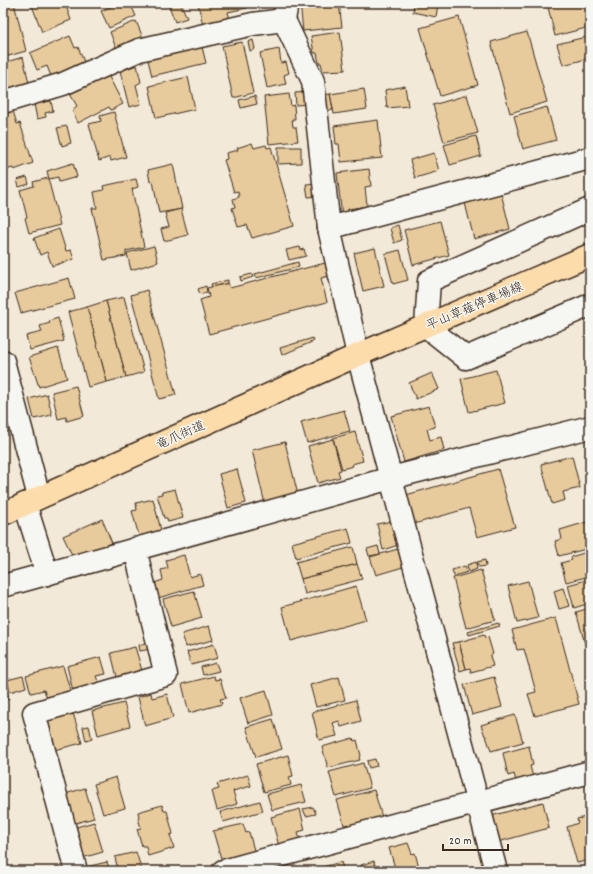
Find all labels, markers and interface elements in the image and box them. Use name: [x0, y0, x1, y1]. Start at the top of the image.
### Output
street label: 平山草薙停車場線: [423, 278, 527, 336]
street label: 竜爪街道: [153, 417, 209, 456]
scale bar: [443, 826, 508, 852]
text: 20 m: [449, 833, 472, 850]

